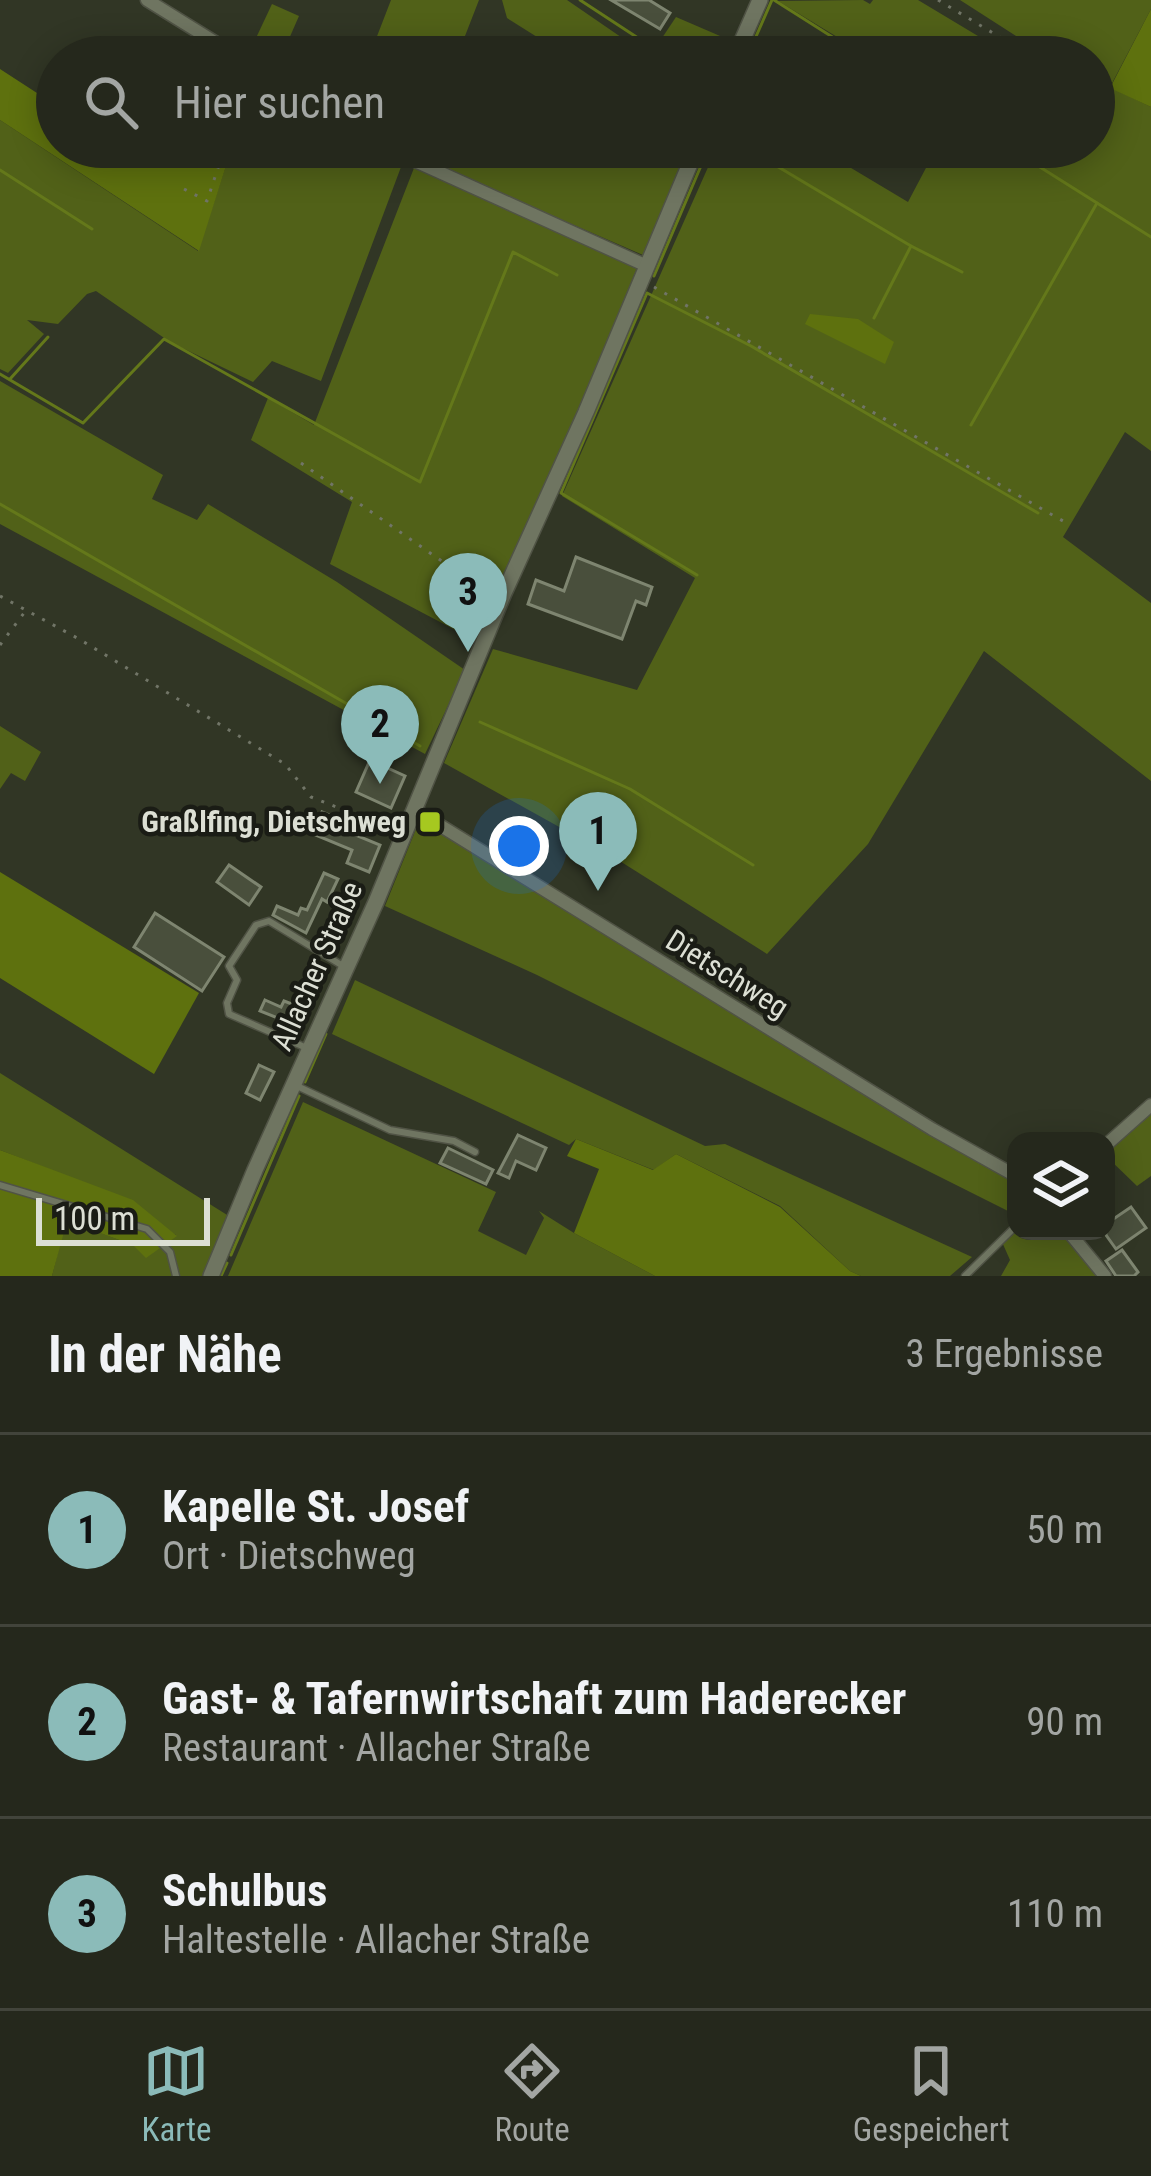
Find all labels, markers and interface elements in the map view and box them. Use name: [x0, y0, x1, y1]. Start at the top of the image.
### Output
search box: [36, 36, 1115, 168]
icon: search: [78, 69, 144, 135]
text: Hier suchen: [174, 76, 385, 129]
pin: 3: [429, 553, 507, 652]
pin: 2: [341, 685, 419, 784]
pin: 1: [559, 792, 637, 891]
place label: Graßlfing, Dietschweg: [141, 804, 406, 839]
marker: Graßlfing, Dietschweg: [417, 809, 443, 835]
your location: [489, 816, 549, 876]
street label: Allacher Straße: [264, 876, 369, 1056]
street label: Dietschweg: [660, 922, 795, 1025]
map controls: [1007, 1132, 1115, 1240]
button: layers: [1007, 1132, 1115, 1240]
scale bar: [36, 1192, 210, 1245]
text: 100 m: [54, 1199, 135, 1238]
text: In der Nähe: [48, 1325, 282, 1384]
text: 3 Ergebnisse: [905, 1331, 1103, 1377]
text: Kapelle St. Josef: [162, 1480, 469, 1533]
text: 1: [77, 1507, 97, 1553]
text: 50 m: [1026, 1507, 1103, 1553]
text: Ort · Dietschweg: [162, 1533, 416, 1579]
text: Gast- & Tafernwirtschaft zum Haderecker: [162, 1672, 906, 1725]
text: 2: [77, 1699, 97, 1745]
text: 90 m: [1026, 1699, 1103, 1745]
text: Restaurant · Allacher Straße: [162, 1725, 591, 1771]
text: Schulbus: [162, 1864, 327, 1917]
text: 3: [77, 1891, 97, 1937]
text: 110 m: [1007, 1891, 1103, 1937]
text: Haltestelle · Allacher Straße: [162, 1917, 590, 1963]
tab: Karte: [142, 2038, 211, 2149]
tab: Route: [495, 2038, 570, 2149]
tab: Gespeichert: [853, 2038, 1009, 2149]

